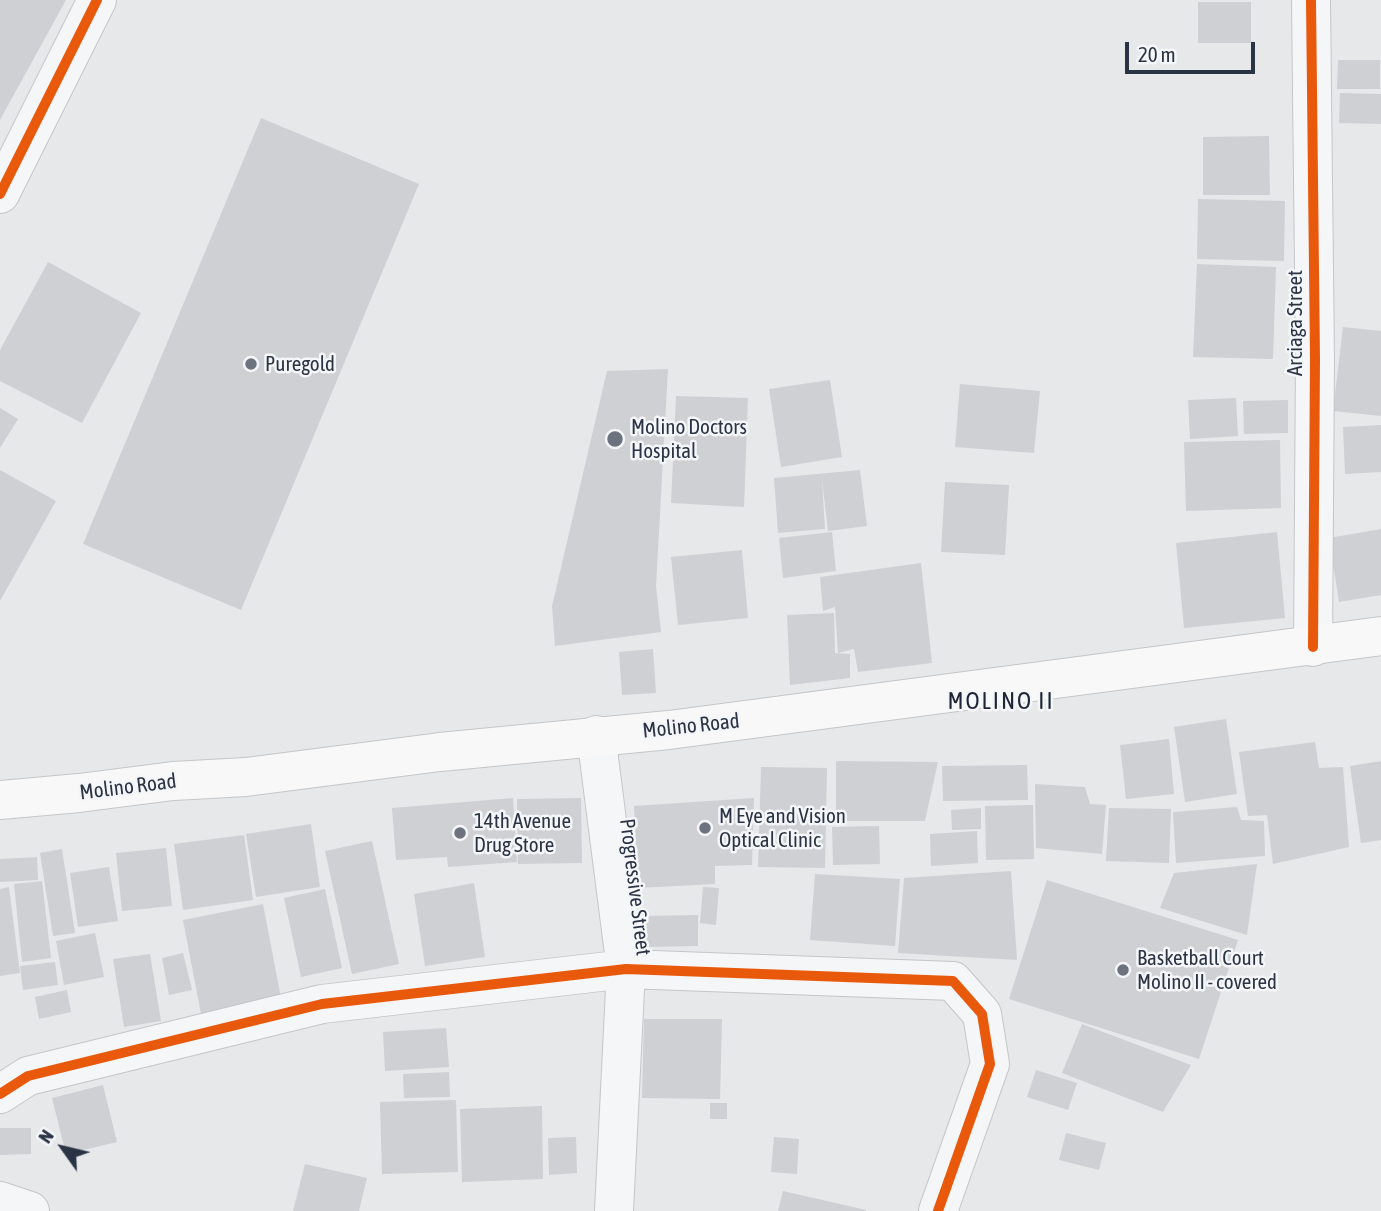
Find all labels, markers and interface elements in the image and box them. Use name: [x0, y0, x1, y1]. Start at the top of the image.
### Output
scale bar: [1129, 28, 1258, 72]
text: 20 m: [1138, 42, 1176, 66]
street label: Arciaga Street: [1282, 270, 1308, 376]
place label: Puregold: [265, 351, 335, 377]
marker: Puregold: [243, 356, 259, 372]
place label: Molino Doctors Hospital: [631, 414, 747, 464]
marker: Molino Doctors Hospital: [605, 429, 625, 449]
district label: MOLINO II: [949, 687, 1053, 715]
street label: Molino Road: [641, 708, 741, 744]
street label: Molino Road: [78, 769, 178, 805]
place label: M Eye and Vision Optical Clinic: [719, 803, 846, 853]
place label: 14th Avenue Drug Store: [474, 808, 571, 858]
street label: Progressive Street: [614, 817, 656, 957]
marker: M Eye and Vision Optical Clinic: [697, 820, 713, 836]
marker: 14th Avenue Drug Store: [452, 825, 468, 841]
place label: Basketball Court Molino II - covered: [1137, 945, 1277, 995]
marker: Basketball Court Molino II - covered: [1115, 962, 1131, 978]
north arrow: [28, 1113, 98, 1183]
text: N: [33, 1125, 58, 1147]

